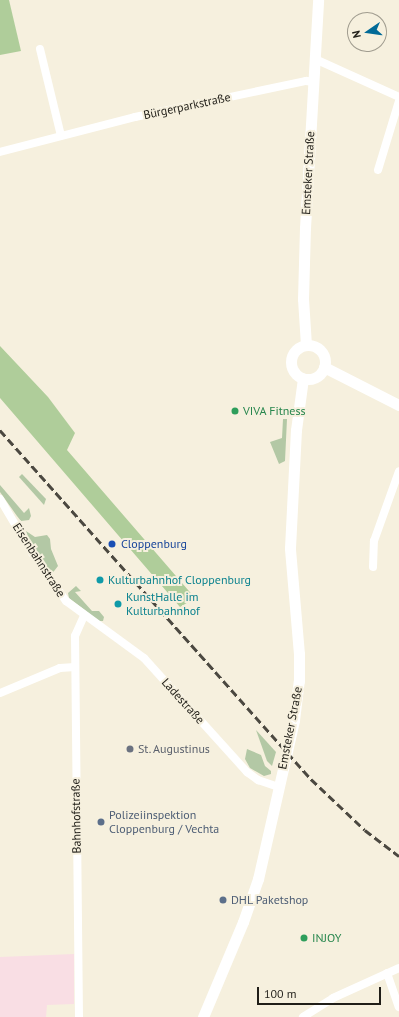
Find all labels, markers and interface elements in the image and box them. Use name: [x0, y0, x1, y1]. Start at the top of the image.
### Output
north arrow: [347, 12, 387, 52]
text: N: [349, 29, 364, 40]
street label: Bürgerparkstraße: [142, 90, 232, 122]
street label: Emsteker Straße: [299, 131, 317, 215]
place label: VIVA Fitness: [243, 404, 306, 418]
marker: VIVA Fitness: [230, 406, 240, 416]
street label: Eisenbahnstraße: [10, 520, 68, 600]
place label: Cloppenburg: [121, 537, 187, 551]
marker: Cloppenburg: [106, 538, 118, 550]
place label: Kulturbahnhof Cloppenburg: [108, 573, 251, 587]
marker: Kulturbahnhof Cloppenburg: [95, 575, 105, 585]
place label: KunstHalle im Kulturbahnhof: [126, 590, 200, 618]
marker: KunstHalle im Kulturbahnhof: [113, 599, 123, 609]
street label: Ladestraße: [159, 675, 207, 727]
street label: Emsteker Straße: [275, 685, 305, 771]
place label: St. Augustinus: [138, 742, 211, 756]
marker: St. Augustinus: [125, 744, 135, 754]
street label: Bahnhofstraße: [68, 778, 84, 854]
place label: Polizeiinspektion Cloppenburg / Vechta: [109, 808, 220, 836]
marker: Polizeiinspektion Cloppenburg / Vechta: [96, 817, 106, 827]
place label: DHL Paketshop: [231, 893, 309, 907]
marker: DHL Paketshop: [218, 895, 228, 905]
place label: INJOY: [312, 931, 341, 945]
marker: INJOY: [299, 933, 309, 943]
scale bar: [259, 979, 383, 1005]
text: 100 m: [264, 986, 297, 1001]

